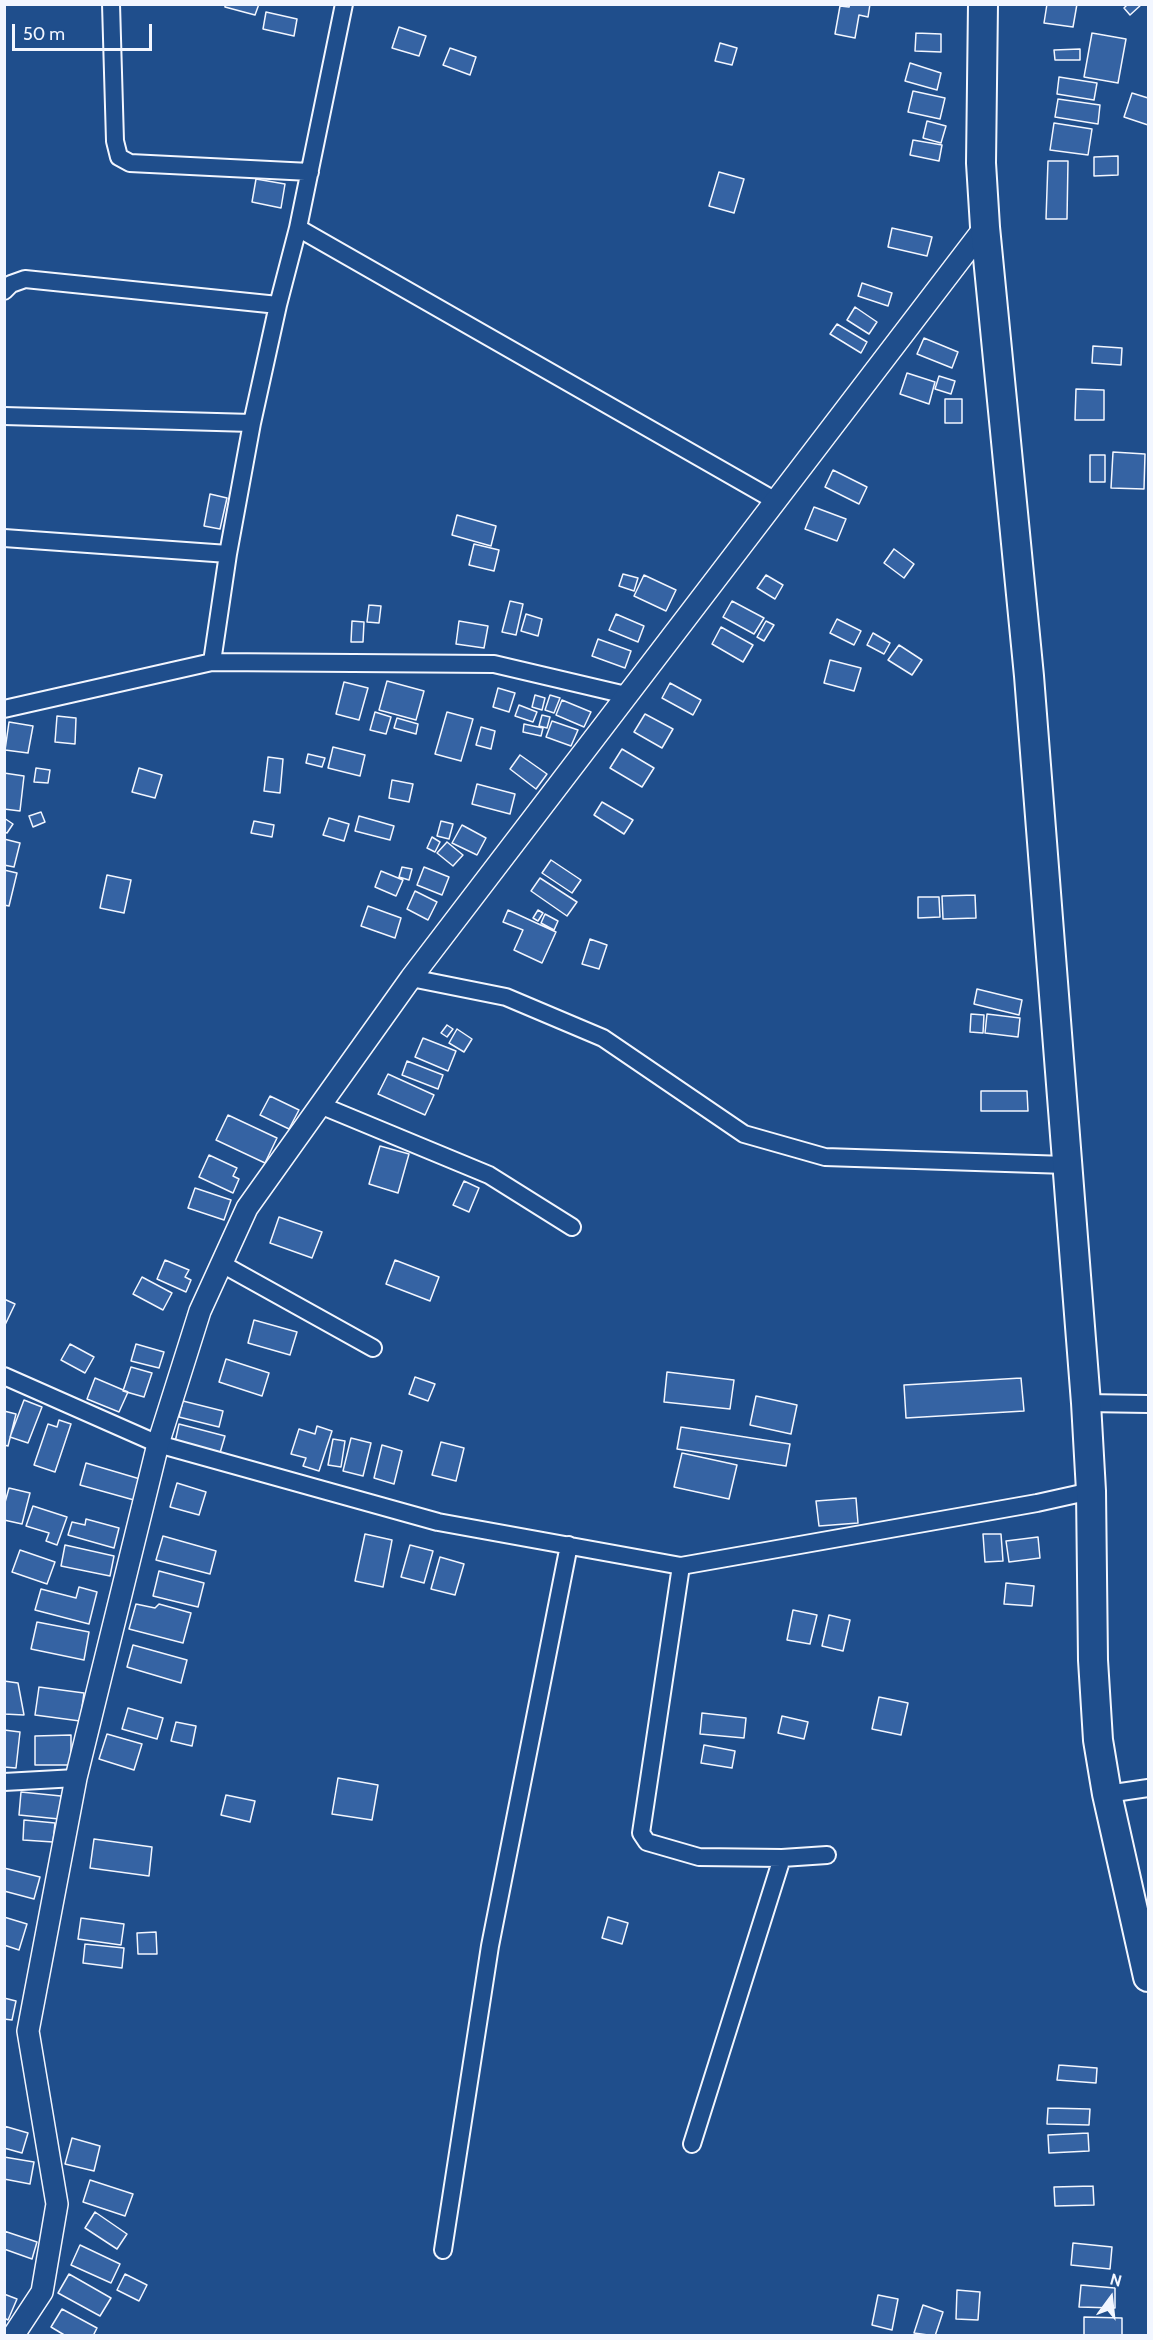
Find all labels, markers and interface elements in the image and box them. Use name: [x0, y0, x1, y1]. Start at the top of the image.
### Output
scale bar: [15, 12, 154, 50]
text: 50 m: [23, 23, 65, 45]
north arrow: [1081, 2268, 1141, 2328]
text: N: [1108, 2269, 1124, 2291]

